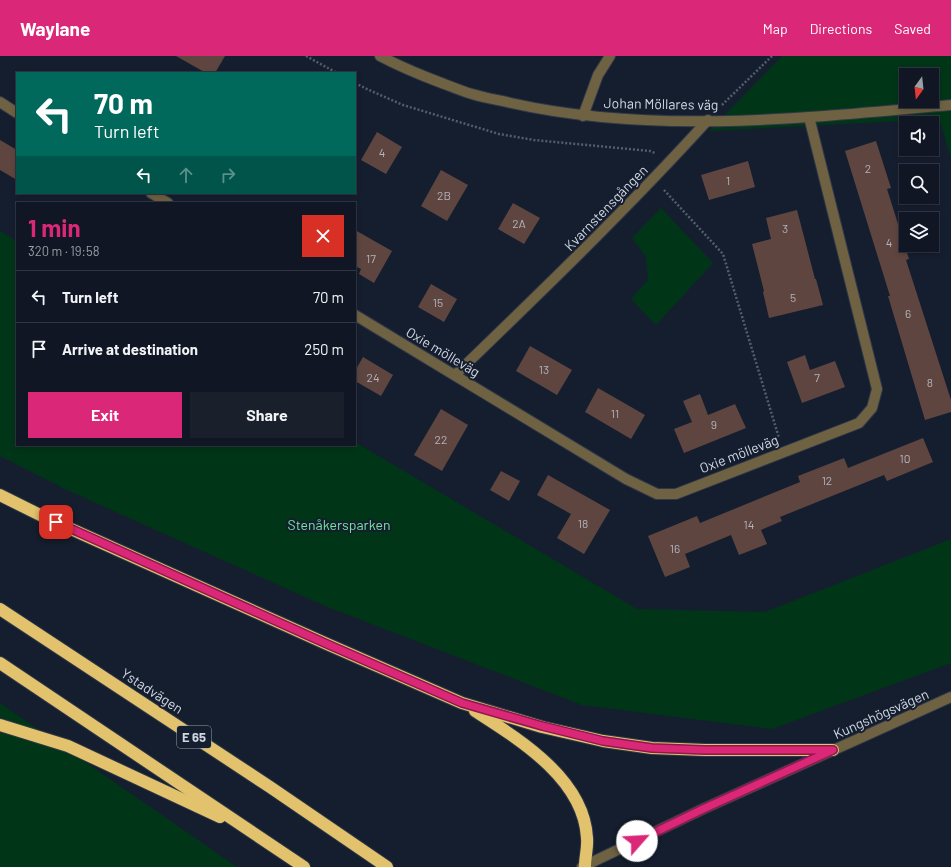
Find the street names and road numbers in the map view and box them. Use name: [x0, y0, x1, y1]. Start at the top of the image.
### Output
street label: Johan Möllares väg: [603, 94, 719, 113]
street label: Kvarnstensgången: [560, 161, 651, 254]
street label: Oxie mölleväg: [403, 323, 483, 380]
street label: Oxie mölleväg: [697, 431, 781, 476]
street label: Ystadvägen: [118, 664, 186, 717]
street label: Kungshögsvägen: [831, 685, 931, 742]
road number: E 65: [177, 726, 211, 748]

